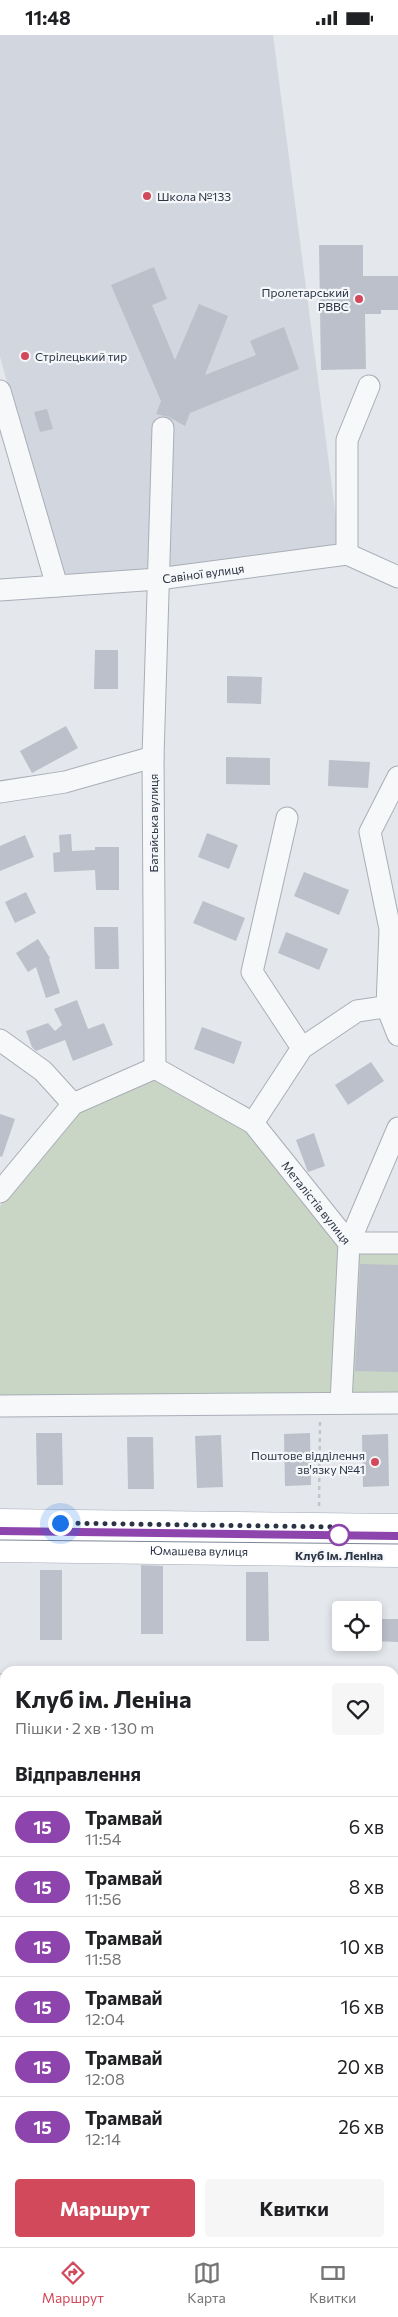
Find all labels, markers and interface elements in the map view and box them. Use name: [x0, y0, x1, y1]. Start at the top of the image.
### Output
text: 11:48: [25, 6, 71, 29]
place label: Школа №133: [157, 189, 231, 203]
marker: Школа №133: [141, 190, 153, 202]
place label: Пролетарський РВВС: [262, 285, 349, 313]
marker: Пролетарський РВВС: [353, 293, 365, 305]
place label: Стрілецький тир: [35, 349, 127, 363]
marker: Стрілецький тир: [19, 350, 31, 362]
street label: Савіної вулиця: [161, 561, 245, 585]
street label: Батайська вулиця: [146, 774, 160, 872]
street label: Металістів вулиця: [279, 1158, 354, 1247]
place label: Поштове відділення зв'язку №41: [251, 1448, 365, 1476]
marker: Поштове відділення зв'язку №41: [369, 1456, 381, 1468]
your location: [48, 1511, 73, 1536]
marker: Клуб ім. Леніна: [328, 1524, 350, 1546]
street label: Юмашева вулиця: [150, 1543, 248, 1558]
place label: Клуб ім. Леніна: [295, 1548, 383, 1562]
map controls: [332, 1601, 382, 1651]
button: locate: [332, 1601, 382, 1651]
button: heart: [332, 1683, 384, 1735]
text: Клуб ім. Леніна: [15, 1684, 192, 1713]
text: Пішки · 2 хв · 130 m: [15, 1718, 154, 1737]
text: Відправлення: [15, 1762, 141, 1785]
text: Трамвай: [85, 1806, 163, 1829]
text: 6 хв: [349, 1815, 384, 1838]
text: 15: [33, 1816, 52, 1838]
text: 11:54: [85, 1829, 121, 1848]
text: Трамвай: [85, 1866, 163, 1889]
text: 8 хв: [349, 1875, 384, 1898]
text: 15: [33, 1876, 52, 1898]
text: 11:56: [85, 1889, 121, 1908]
text: Трамвай: [85, 1926, 163, 1949]
text: 10 хв: [340, 1935, 384, 1958]
text: 15: [33, 1936, 52, 1958]
text: 11:58: [85, 1949, 121, 1968]
text: Трамвай: [85, 1986, 163, 2009]
text: 16 хв: [341, 1995, 384, 2018]
text: 15: [33, 1996, 52, 2018]
text: 12:04: [85, 2009, 125, 2028]
text: Трамвай: [85, 2046, 163, 2069]
text: 20 хв: [337, 2055, 384, 2078]
text: 15: [33, 2056, 52, 2078]
text: 12:08: [85, 2069, 125, 2088]
text: Трамвай: [85, 2106, 163, 2129]
text: 26 хв: [338, 2115, 384, 2138]
text: 15: [33, 2116, 52, 2138]
text: 12:14: [85, 2129, 121, 2148]
button: Маршрут: [15, 2179, 195, 2237]
button: Квитки: [205, 2179, 384, 2237]
tab: Маршрут: [42, 2259, 104, 2306]
tab: Карта: [187, 2259, 226, 2306]
tab: Квитки: [309, 2259, 356, 2306]

